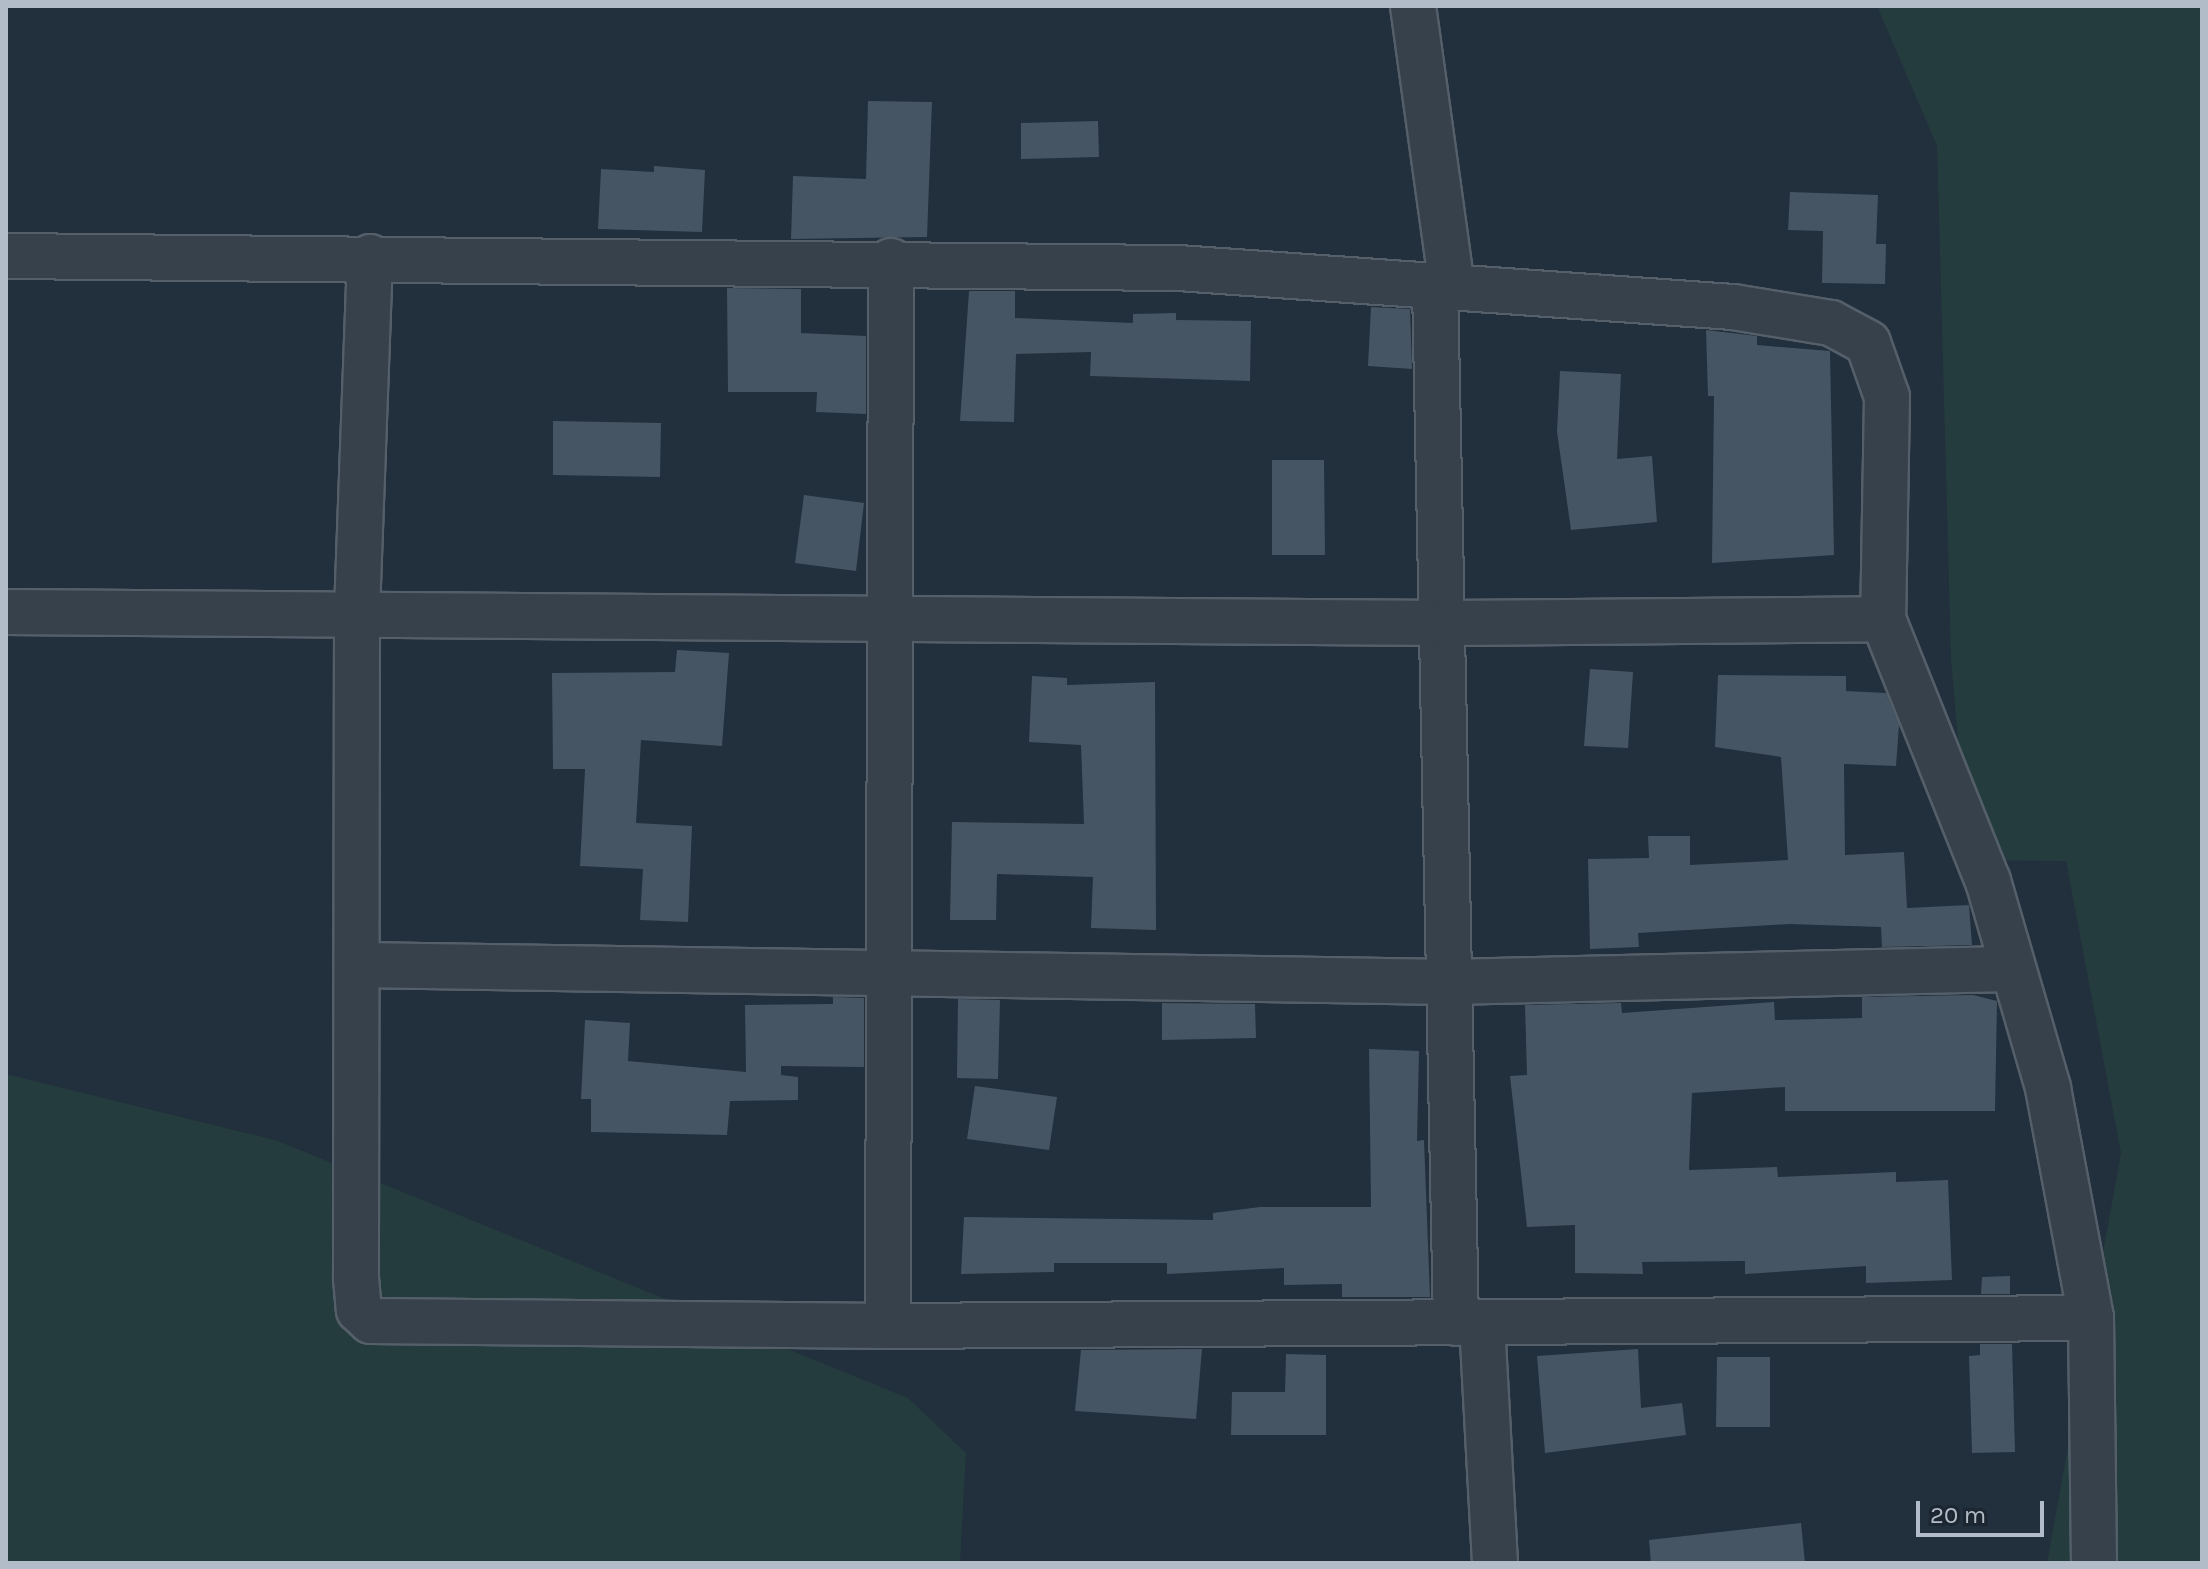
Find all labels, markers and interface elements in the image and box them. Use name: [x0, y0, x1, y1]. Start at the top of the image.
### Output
scale bar: [1920, 1485, 2048, 1535]
text: 20 m: [1930, 1501, 1986, 1529]

